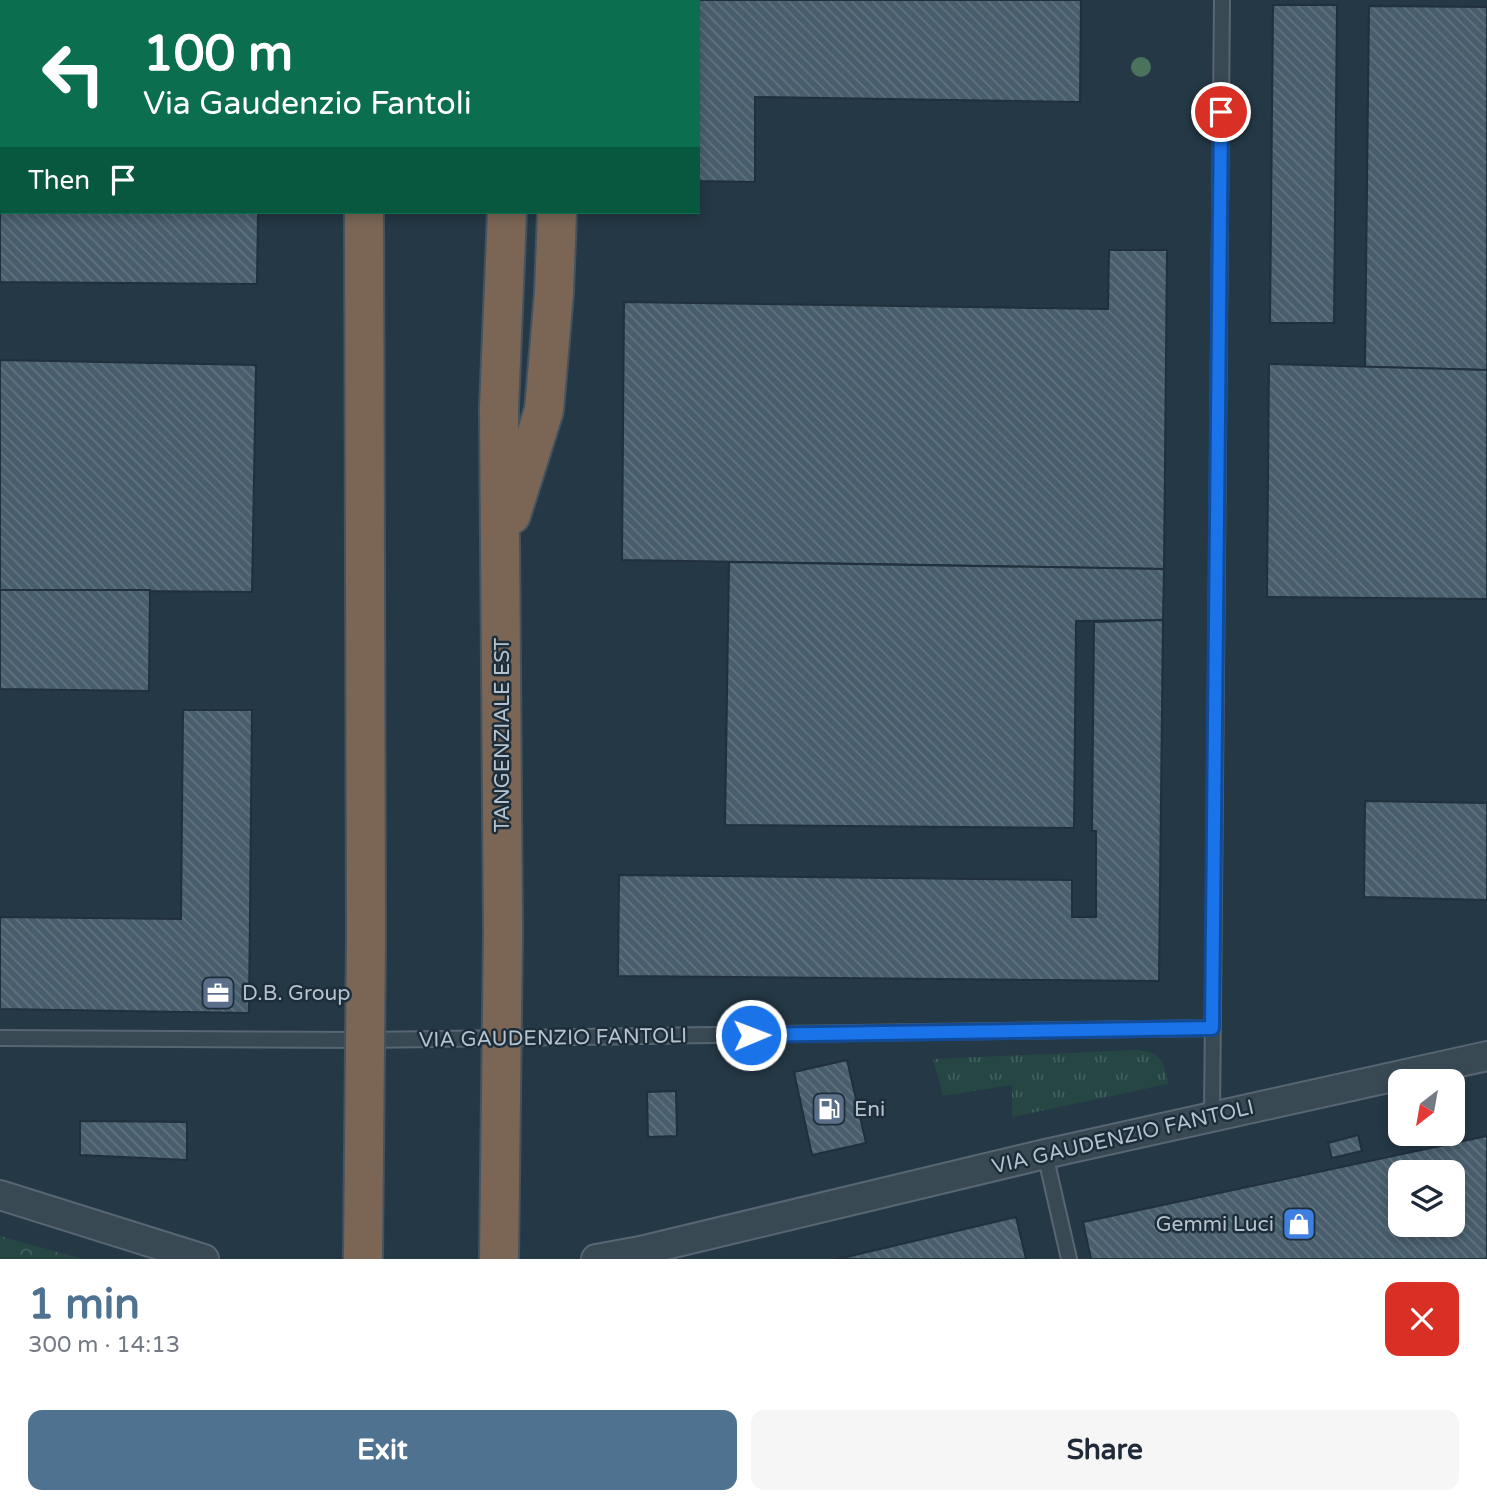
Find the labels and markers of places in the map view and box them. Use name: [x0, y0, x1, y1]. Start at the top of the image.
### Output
pin: [1191, 82, 1251, 142]
office icon: D.B. Group: [199, 974, 237, 1012]
place label: D.B. Group: [242, 981, 351, 1006]
fuel station icon: Eni: [810, 1090, 848, 1128]
place label: Eni: [854, 1097, 885, 1122]
shop icon: Gemmi Luci: [1280, 1205, 1318, 1243]
place label: Gemmi Luci: [1156, 1212, 1274, 1237]

